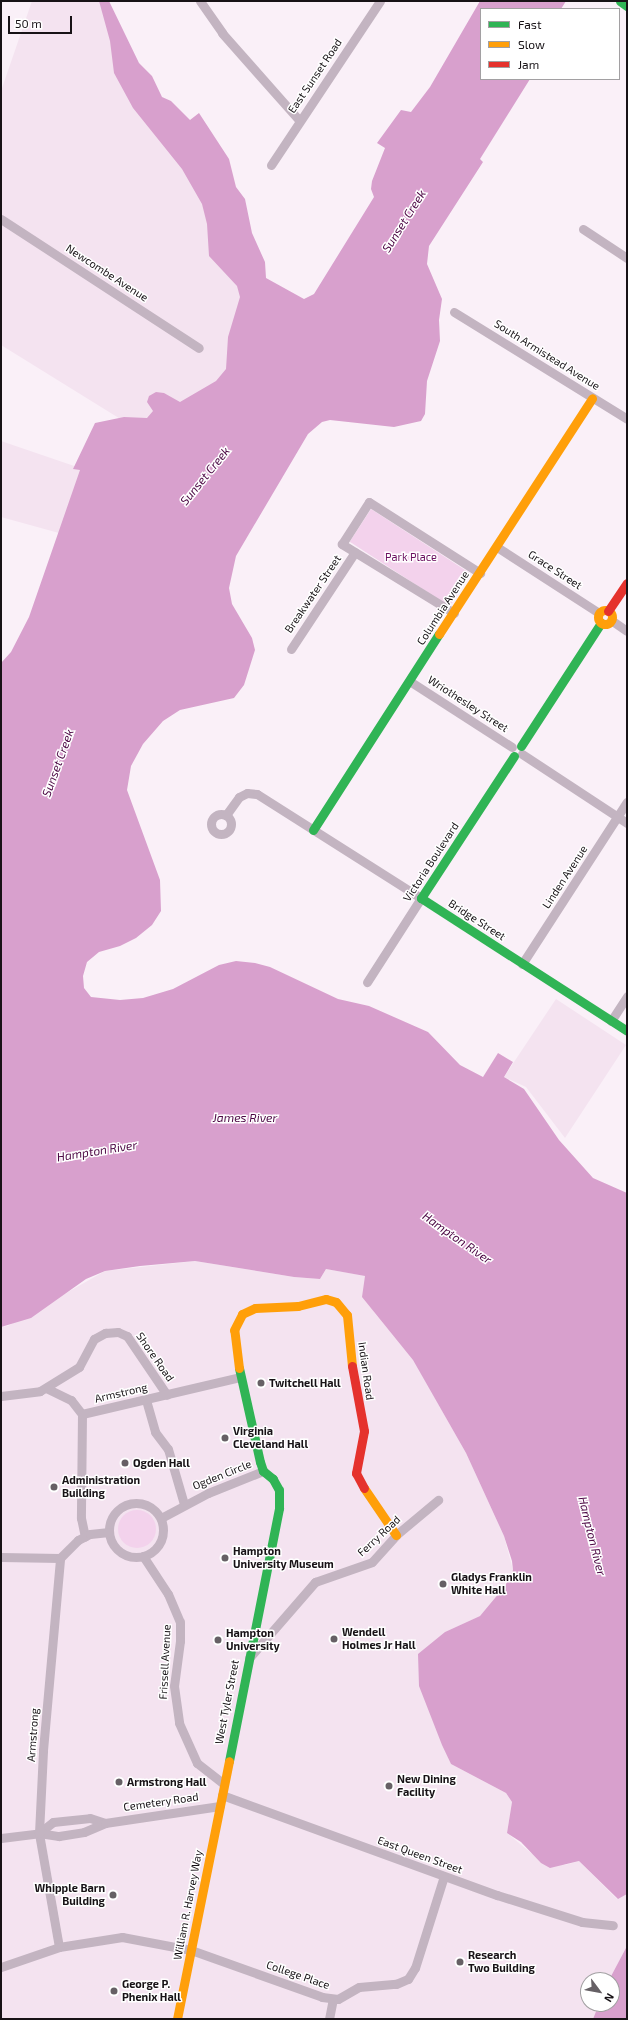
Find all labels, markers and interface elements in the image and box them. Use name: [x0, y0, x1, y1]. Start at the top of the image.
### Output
scale bar: [10, 8, 74, 34]
legend: [480, 8, 620, 80]
text: 50 m: [15, 16, 42, 30]
text: Fast: [518, 17, 541, 31]
street label: East Sunset Road: [285, 36, 345, 116]
text: Slow: [518, 37, 545, 51]
text: Jam: [518, 57, 539, 71]
water label: Sunset Creek: [379, 187, 429, 255]
street label: Newcombe Avenue: [63, 241, 151, 305]
street label: South Armistead Avenue: [491, 317, 603, 393]
water label: Sunset Creek: [177, 444, 233, 508]
street label: Grace Street: [526, 548, 584, 592]
park label: Park Place: [385, 550, 437, 564]
street label: Breakwater Street: [282, 552, 344, 636]
street label: Columbia Avenue: [414, 568, 472, 648]
street label: Wriothesley Street: [425, 673, 511, 735]
water label: Sunset Creek: [39, 727, 77, 799]
street label: Victoria Boulevard: [400, 820, 462, 904]
street label: Linden Avenue: [540, 843, 590, 911]
street label: Bridge Street: [446, 897, 508, 943]
water label: James River: [213, 1111, 277, 1125]
water label: Hampton River: [56, 1138, 138, 1164]
water label: Hampton River: [420, 1209, 494, 1267]
street label: Shore Road: [133, 1330, 177, 1384]
street label: Indian Road: [355, 1341, 377, 1401]
place label: Twitchell Hall: [269, 1376, 341, 1390]
marker: Twitchell Hall: [256, 1378, 266, 1388]
street label: Armstrong: [93, 1381, 149, 1405]
place label: Virginia Cleveland Hall: [233, 1425, 308, 1451]
marker: Virginia Cleveland Hall: [220, 1433, 230, 1443]
place label: Ogden Hall: [133, 1456, 190, 1470]
street label: Ogden Circle: [191, 1457, 253, 1493]
marker: Ogden Hall: [120, 1458, 130, 1468]
place label: Administration Building: [62, 1474, 140, 1500]
marker: Administration Building: [49, 1482, 59, 1492]
water label: Hampton River: [575, 1495, 609, 1577]
street label: Ferry Road: [355, 1513, 403, 1559]
place label: Hampton University Museum: [233, 1545, 334, 1571]
marker: Hampton University Museum: [220, 1553, 230, 1563]
place label: Gladys Franklin White Hall: [451, 1571, 532, 1597]
marker: Gladys Franklin White Hall: [438, 1579, 448, 1589]
street label: Frissell Avenue: [156, 1624, 174, 1700]
place label: Wendell Holmes Jr Hall: [342, 1626, 416, 1652]
place label: Hampton University: [226, 1627, 280, 1653]
marker: Wendell Holmes Jr Hall: [329, 1634, 339, 1644]
marker: Hampton University: [213, 1635, 223, 1645]
street label: West Tyler Street: [212, 1658, 242, 1746]
street label: Armstrong: [25, 1708, 41, 1762]
place label: New Dining Facility: [397, 1773, 456, 1799]
place label: Armstrong Hall: [127, 1775, 206, 1789]
marker: Armstrong Hall: [114, 1777, 124, 1787]
marker: New Dining Facility: [384, 1781, 394, 1791]
street label: Cemetery Road: [123, 1790, 199, 1814]
street label: East Queen Street: [376, 1834, 464, 1876]
street label: William R. Harvey Way: [171, 1849, 205, 1961]
place label: Whipple Barn Building: [35, 1882, 105, 1908]
marker: Whipple Barn Building: [108, 1890, 118, 1900]
place label: Research Two Building: [468, 1949, 535, 1975]
marker: Research Two Building: [455, 1957, 465, 1967]
street label: College Place: [264, 1958, 332, 1992]
north arrow: [580, 1972, 620, 2012]
place label: George P. Phenix Hall: [122, 1978, 181, 2004]
marker: George P. Phenix Hall: [109, 1986, 119, 1996]
text: N: [602, 1991, 617, 2005]

